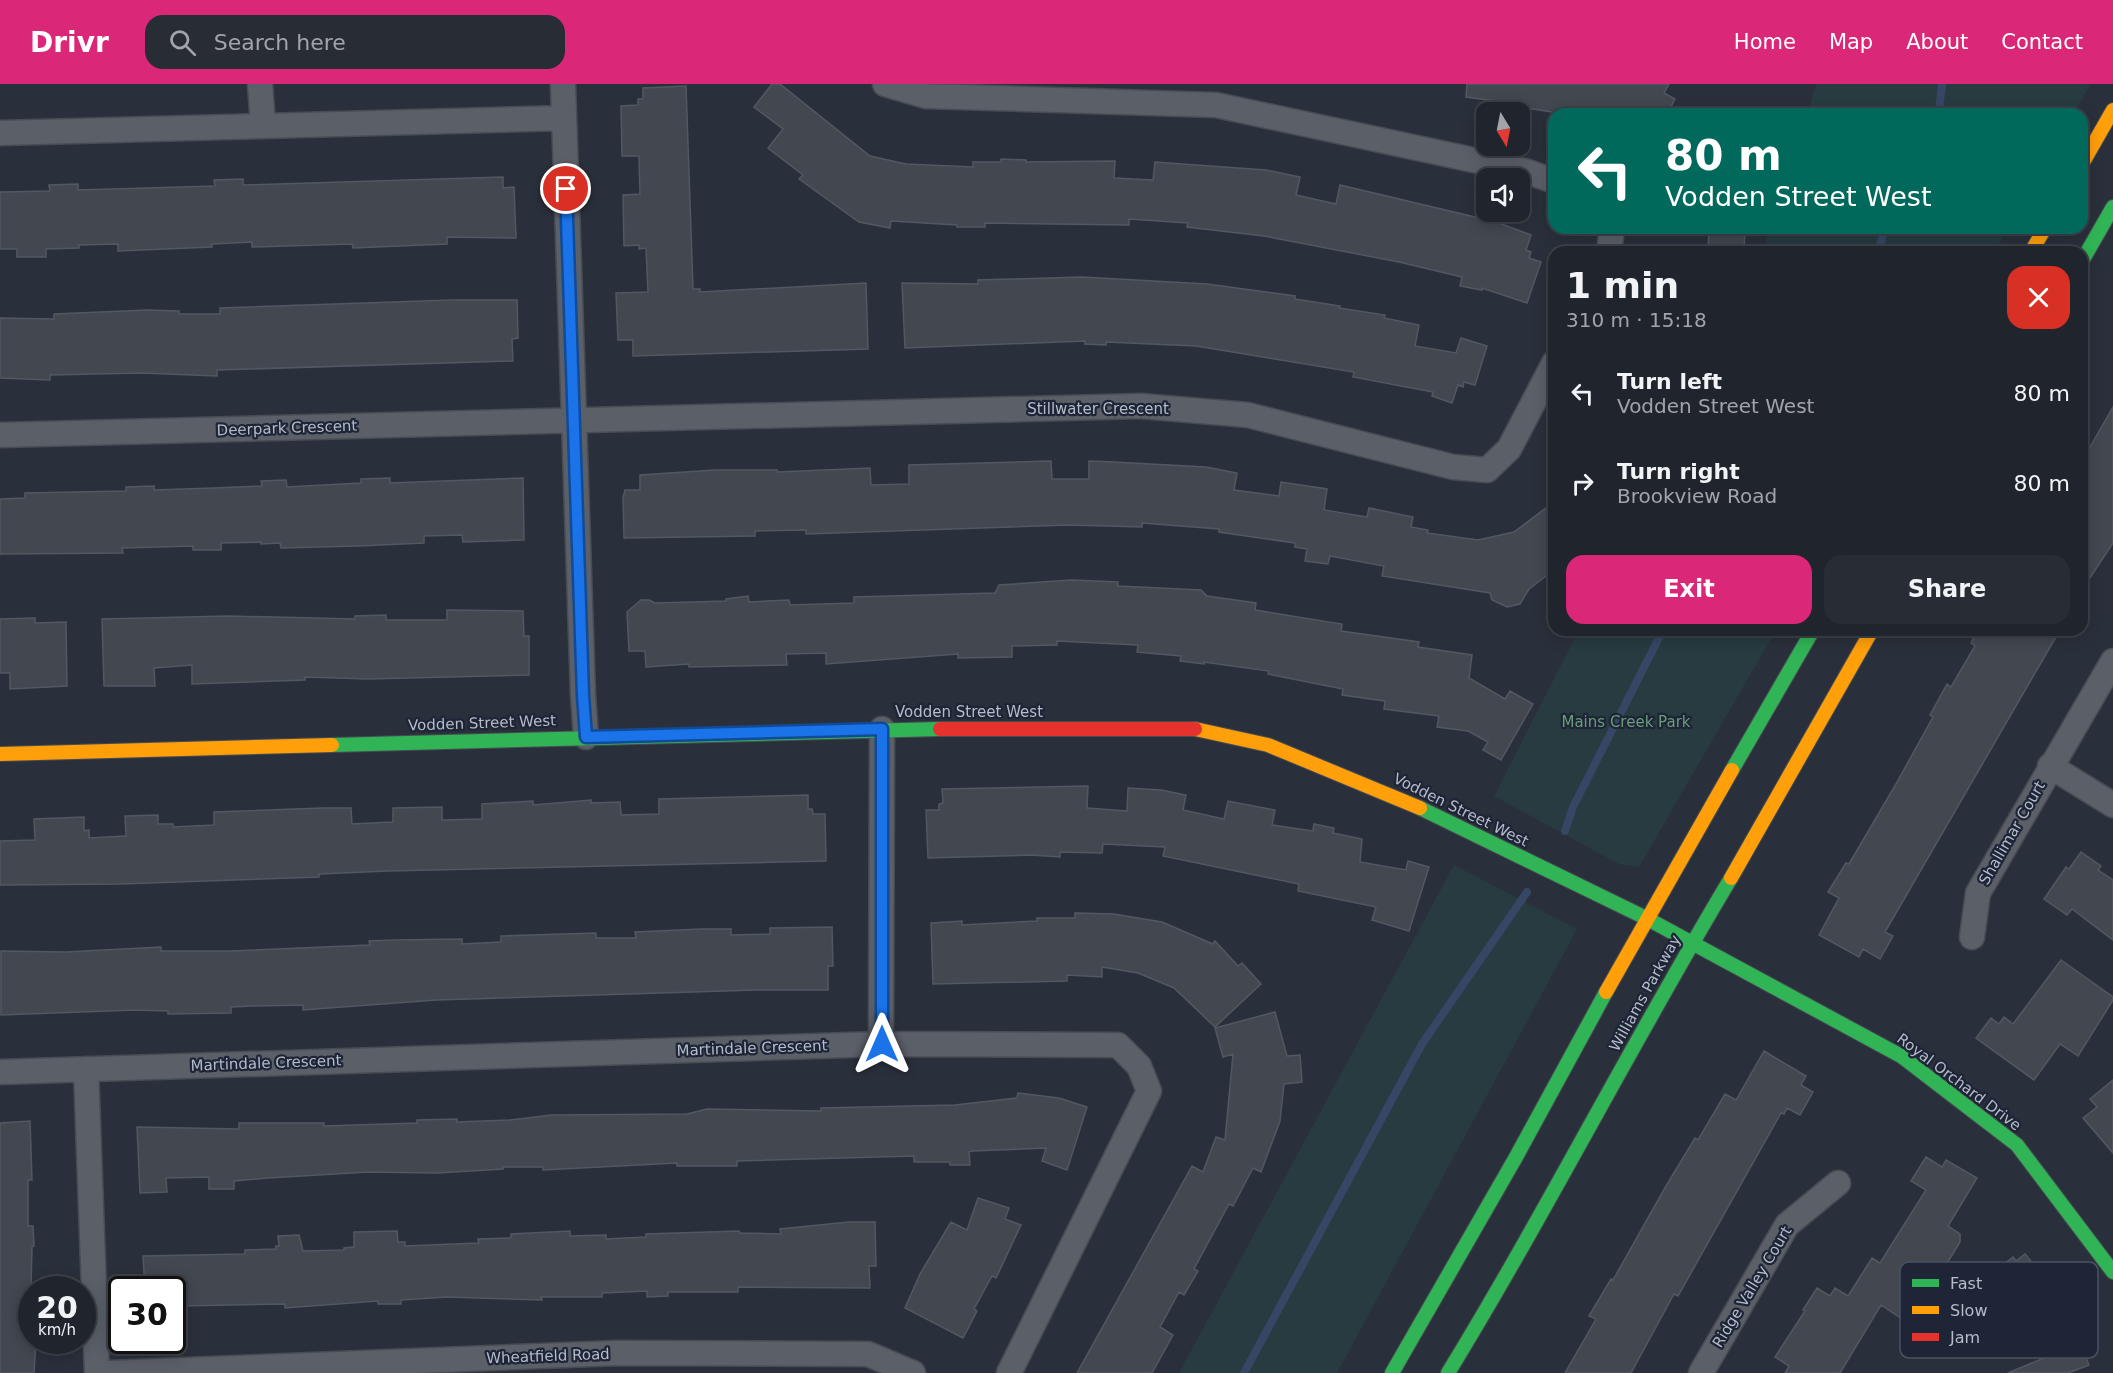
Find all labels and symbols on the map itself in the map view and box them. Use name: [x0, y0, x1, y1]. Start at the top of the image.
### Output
north arrow: [1476, 102, 1530, 156]
pin: [540, 163, 591, 214]
street label: Stillwater Crescent: [1027, 400, 1169, 418]
street label: Deerpark Crescent: [216, 417, 358, 439]
street label: Vodden Street West: [895, 703, 1043, 721]
street label: Vodden Street West: [408, 711, 556, 735]
park label: Mains Creek Park: [1561, 713, 1691, 731]
street label: Vodden Street West: [1391, 769, 1532, 851]
street label: Shallimar Court: [1975, 778, 2049, 888]
street label: Williams Parkway: [1606, 932, 1685, 1054]
position arrow: [850, 1012, 914, 1076]
street label: Royal Orchard Drive: [1893, 1029, 2025, 1135]
street label: Martindale Crescent: [676, 1036, 828, 1060]
street label: Martindale Crescent: [190, 1051, 342, 1075]
street label: Ridge Valley Court: [1709, 1223, 1795, 1351]
legend: [1900, 1262, 2098, 1358]
text: Fast: [1950, 1274, 1982, 1293]
speed limit sign: 30: [108, 1276, 186, 1354]
text: Slow: [1950, 1301, 1987, 1320]
text: Jam: [1949, 1328, 1980, 1347]
street label: Wheatfield Road: [486, 1345, 610, 1367]

